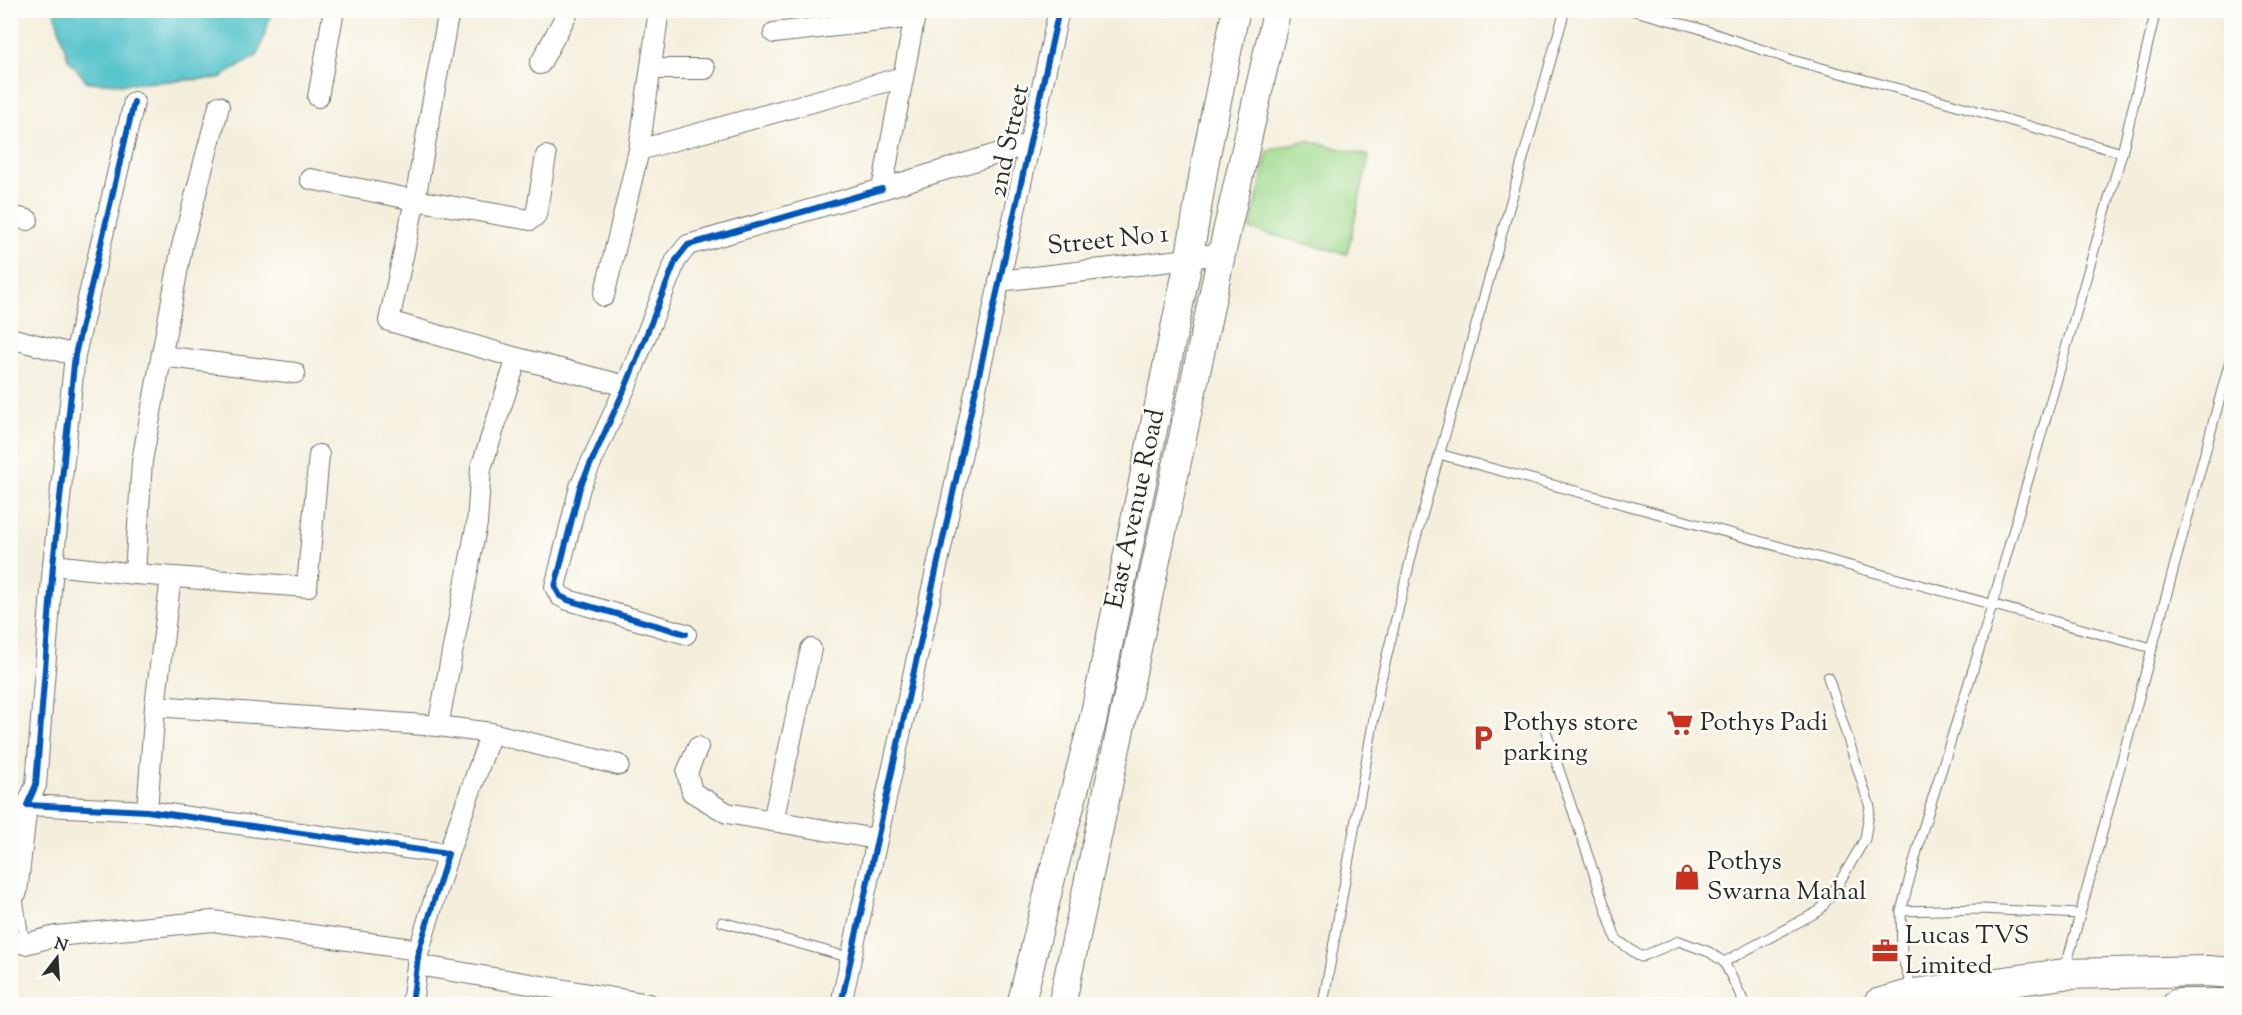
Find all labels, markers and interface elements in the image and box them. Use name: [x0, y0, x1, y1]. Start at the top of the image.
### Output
street label: 2nd Street: [980, 81, 1040, 201]
street label: Street No 1: [1046, 216, 1171, 266]
street label: East Avenue Road: [1097, 405, 1175, 612]
place label: Pothys store parking: [1503, 705, 1638, 772]
place label: Pothys Padi: [1700, 705, 1828, 742]
supermarket icon: Pothys Padi: [1665, 708, 1695, 738]
parking icon: Pothys store parking: [1468, 723, 1498, 753]
place label: Pothys Swarna Mahal: [1707, 844, 1867, 911]
shop icon: Pothys Swarna Mahal: [1672, 862, 1702, 892]
place label: Lucas TVS Limited: [1905, 918, 2029, 985]
north arrow: [27, 928, 87, 988]
text: N: [51, 933, 70, 959]
office icon: Lucas TVS Limited: [1870, 936, 1900, 966]

